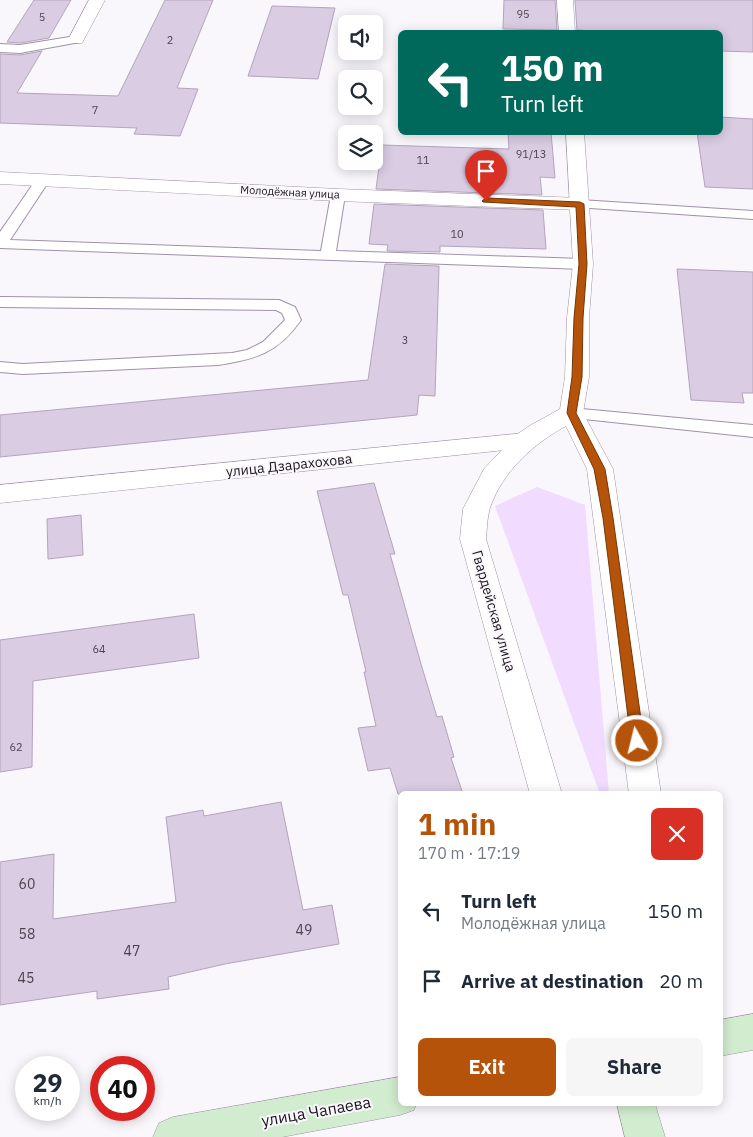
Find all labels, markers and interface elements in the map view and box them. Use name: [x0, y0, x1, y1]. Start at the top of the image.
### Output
house number: 95: [516, 7, 530, 21]
house number: 5: [39, 10, 45, 24]
map controls: [338, 15, 383, 170]
button: sound: [338, 15, 383, 60]
house number: 2: [167, 33, 173, 47]
text: 150 m: [501, 45, 604, 91]
icon: left: [418, 50, 483, 115]
button: search: [338, 70, 383, 115]
text: Turn left: [501, 89, 584, 118]
house number: 7: [92, 103, 98, 117]
button: layers: [338, 125, 383, 170]
house number: 91/13: [516, 147, 546, 161]
pin: [465, 150, 507, 201]
house number: 11: [416, 153, 430, 167]
icon: arrive: [472, 157, 500, 185]
street label: Молодёжная улица: [240, 182, 340, 202]
house number: 10: [450, 227, 464, 241]
house number: 3: [402, 333, 408, 347]
street label: улица Дзарахохова: [225, 449, 354, 481]
street label: Гвардейская улица: [468, 548, 520, 674]
house number: 64: [92, 642, 106, 656]
position arrow: [610, 714, 662, 766]
house number: 62: [9, 740, 23, 754]
text: 1 min: [418, 804, 496, 843]
button: close: [651, 808, 703, 860]
text: 170 m · 17:19: [418, 843, 520, 863]
house number: 60: [19, 875, 35, 893]
text: Turn left: [461, 889, 537, 913]
icon: left: [418, 897, 446, 925]
text: 150 m: [648, 899, 703, 923]
text: Молодёжная улица: [461, 913, 606, 933]
house number: 49: [296, 921, 312, 939]
house number: 58: [19, 925, 35, 943]
house number: 47: [124, 942, 140, 960]
icon: arrive: [418, 967, 446, 995]
house number: 45: [18, 969, 34, 987]
text: Arrive at destination: [461, 969, 644, 993]
text: 20 m: [659, 969, 703, 993]
button: Exit: [418, 1038, 556, 1096]
button: Share: [566, 1038, 703, 1096]
speed limit sign: 40: [90, 1056, 155, 1121]
text: 29: [32, 1066, 63, 1099]
street label: улица Чапаева: [260, 1091, 373, 1130]
text: km/h: [33, 1093, 62, 1108]

